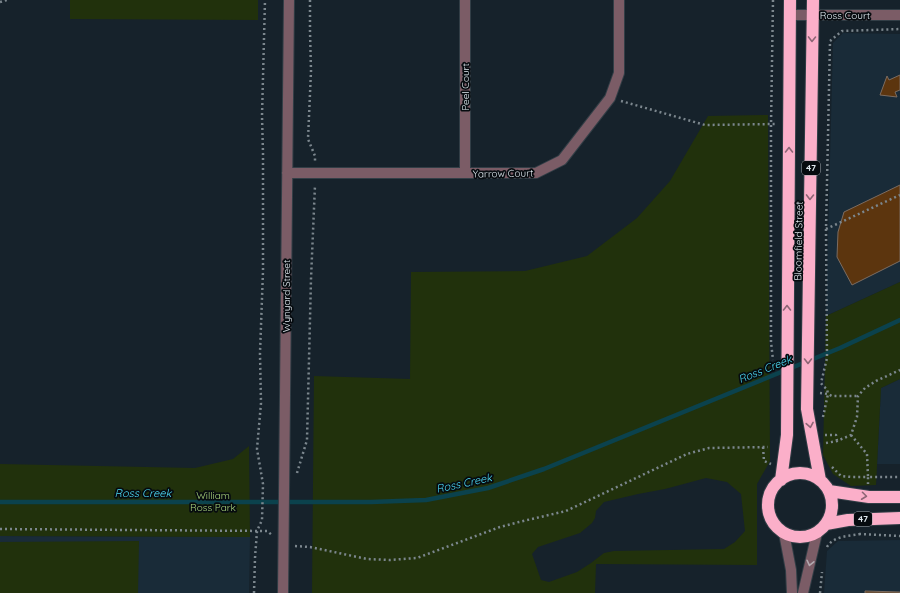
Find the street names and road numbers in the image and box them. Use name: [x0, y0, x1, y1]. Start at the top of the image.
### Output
street label: Ross Court: [820, 9, 871, 22]
street label: Peel Court: [459, 63, 472, 111]
road number: 47: [802, 161, 820, 175]
street label: Yarrow Court: [473, 166, 534, 181]
street label: Bloomfield Street: [791, 201, 806, 281]
street label: Wynyard Street: [280, 259, 293, 332]
road number: 47: [854, 512, 872, 526]

